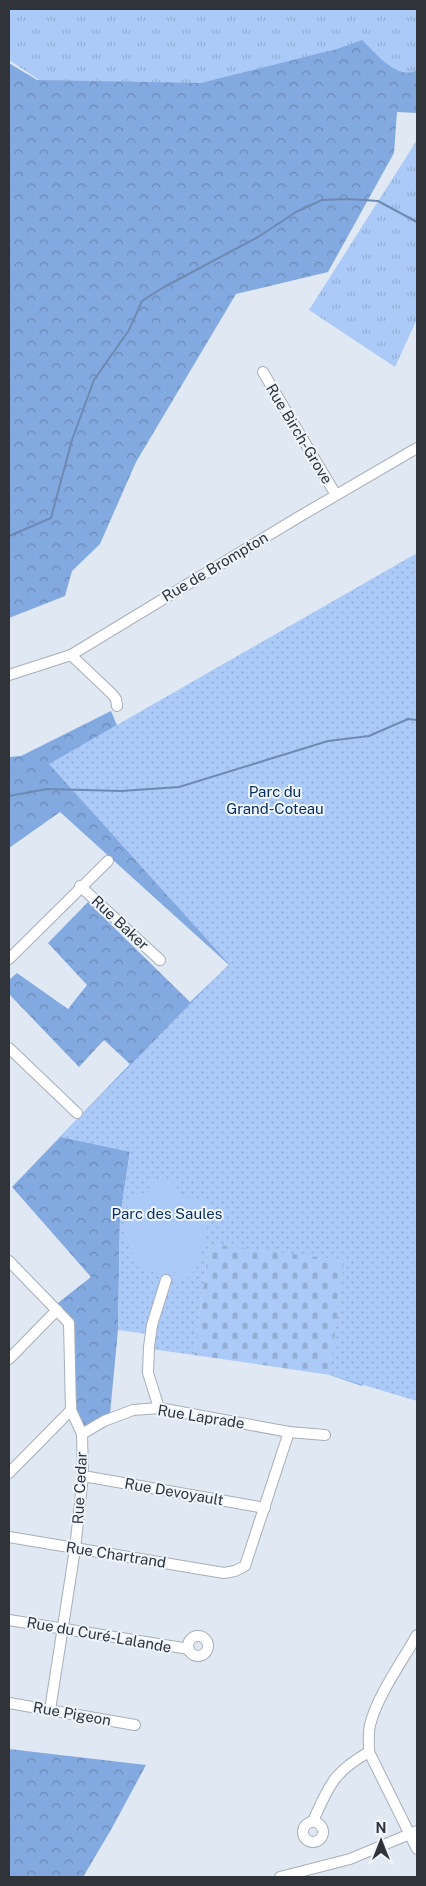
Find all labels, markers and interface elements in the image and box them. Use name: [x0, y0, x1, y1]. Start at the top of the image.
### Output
street label: Rue Birch-Grove: [263, 381, 336, 487]
street label: Rue de Brompton: [159, 528, 271, 605]
park label: Parc du Grand-Coteau: [226, 783, 324, 817]
street label: Rue Baker: [88, 892, 152, 953]
park label: Parc des Saules: [112, 1205, 222, 1222]
street label: Rue Laprade: [156, 1401, 246, 1432]
street label: Rue Cedar: [69, 1451, 90, 1525]
street label: Rue Devoyault: [123, 1474, 225, 1509]
street label: Rue Chartrand: [65, 1538, 167, 1571]
street label: Rue du Curé-Lalande: [25, 1613, 173, 1656]
street label: Rue Pigeon: [32, 1698, 112, 1729]
north arrow: [356, 1816, 406, 1866]
text: N: [376, 1820, 386, 1836]

